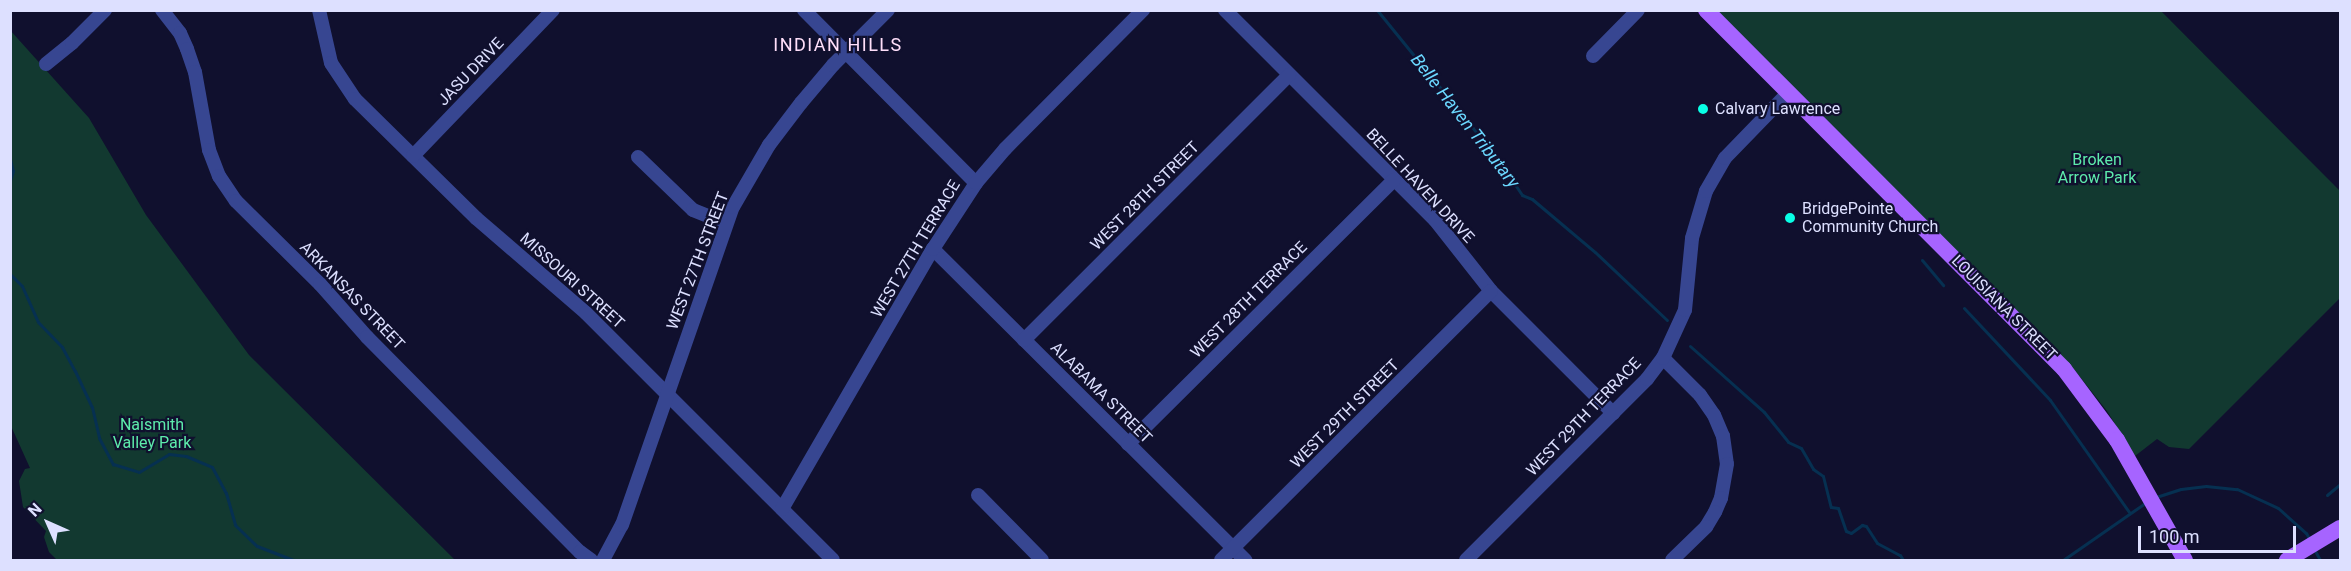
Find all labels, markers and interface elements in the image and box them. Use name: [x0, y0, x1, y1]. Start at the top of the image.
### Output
street label: JASU DRIVE: [434, 34, 508, 110]
district label: INDIAN HILLS: [773, 34, 903, 56]
water label: Belle Haven Tributary: [1406, 49, 1524, 193]
place label: Calvary Lawrence: [1715, 99, 1840, 119]
marker: Calvary Lawrence: [1696, 102, 1710, 116]
street label: BELLE HAVEN DRIVE: [1362, 125, 1478, 247]
street label: WEST 28TH STREET: [1087, 138, 1203, 254]
park label: Broken Arrow Park: [2058, 150, 2136, 188]
street label: WEST 27TH TERRACE: [867, 177, 965, 321]
street label: WEST 27TH STREET: [663, 189, 733, 333]
place label: BridgePointe Community Church: [1802, 199, 1938, 237]
marker: BridgePointe Community Church: [1783, 211, 1797, 225]
street label: MISSOURI STREET: [516, 229, 628, 333]
street label: ARKANSAS STREET: [296, 238, 408, 354]
street label: WEST 28TH TERRACE: [1187, 238, 1311, 362]
street label: LOUISIANA STREET: [1947, 251, 2061, 365]
street label: ALABAMA STREET: [1046, 338, 1156, 448]
street label: WEST 29TH TERRACE: [1522, 354, 1646, 480]
street label: WEST 29TH STREET: [1287, 356, 1403, 472]
park label: Naismith Valley Park: [113, 415, 191, 453]
north arrow: [18, 493, 78, 553]
text: N: [24, 499, 46, 521]
scale bar: [2141, 514, 2298, 552]
text: 100 m: [2149, 526, 2200, 547]

